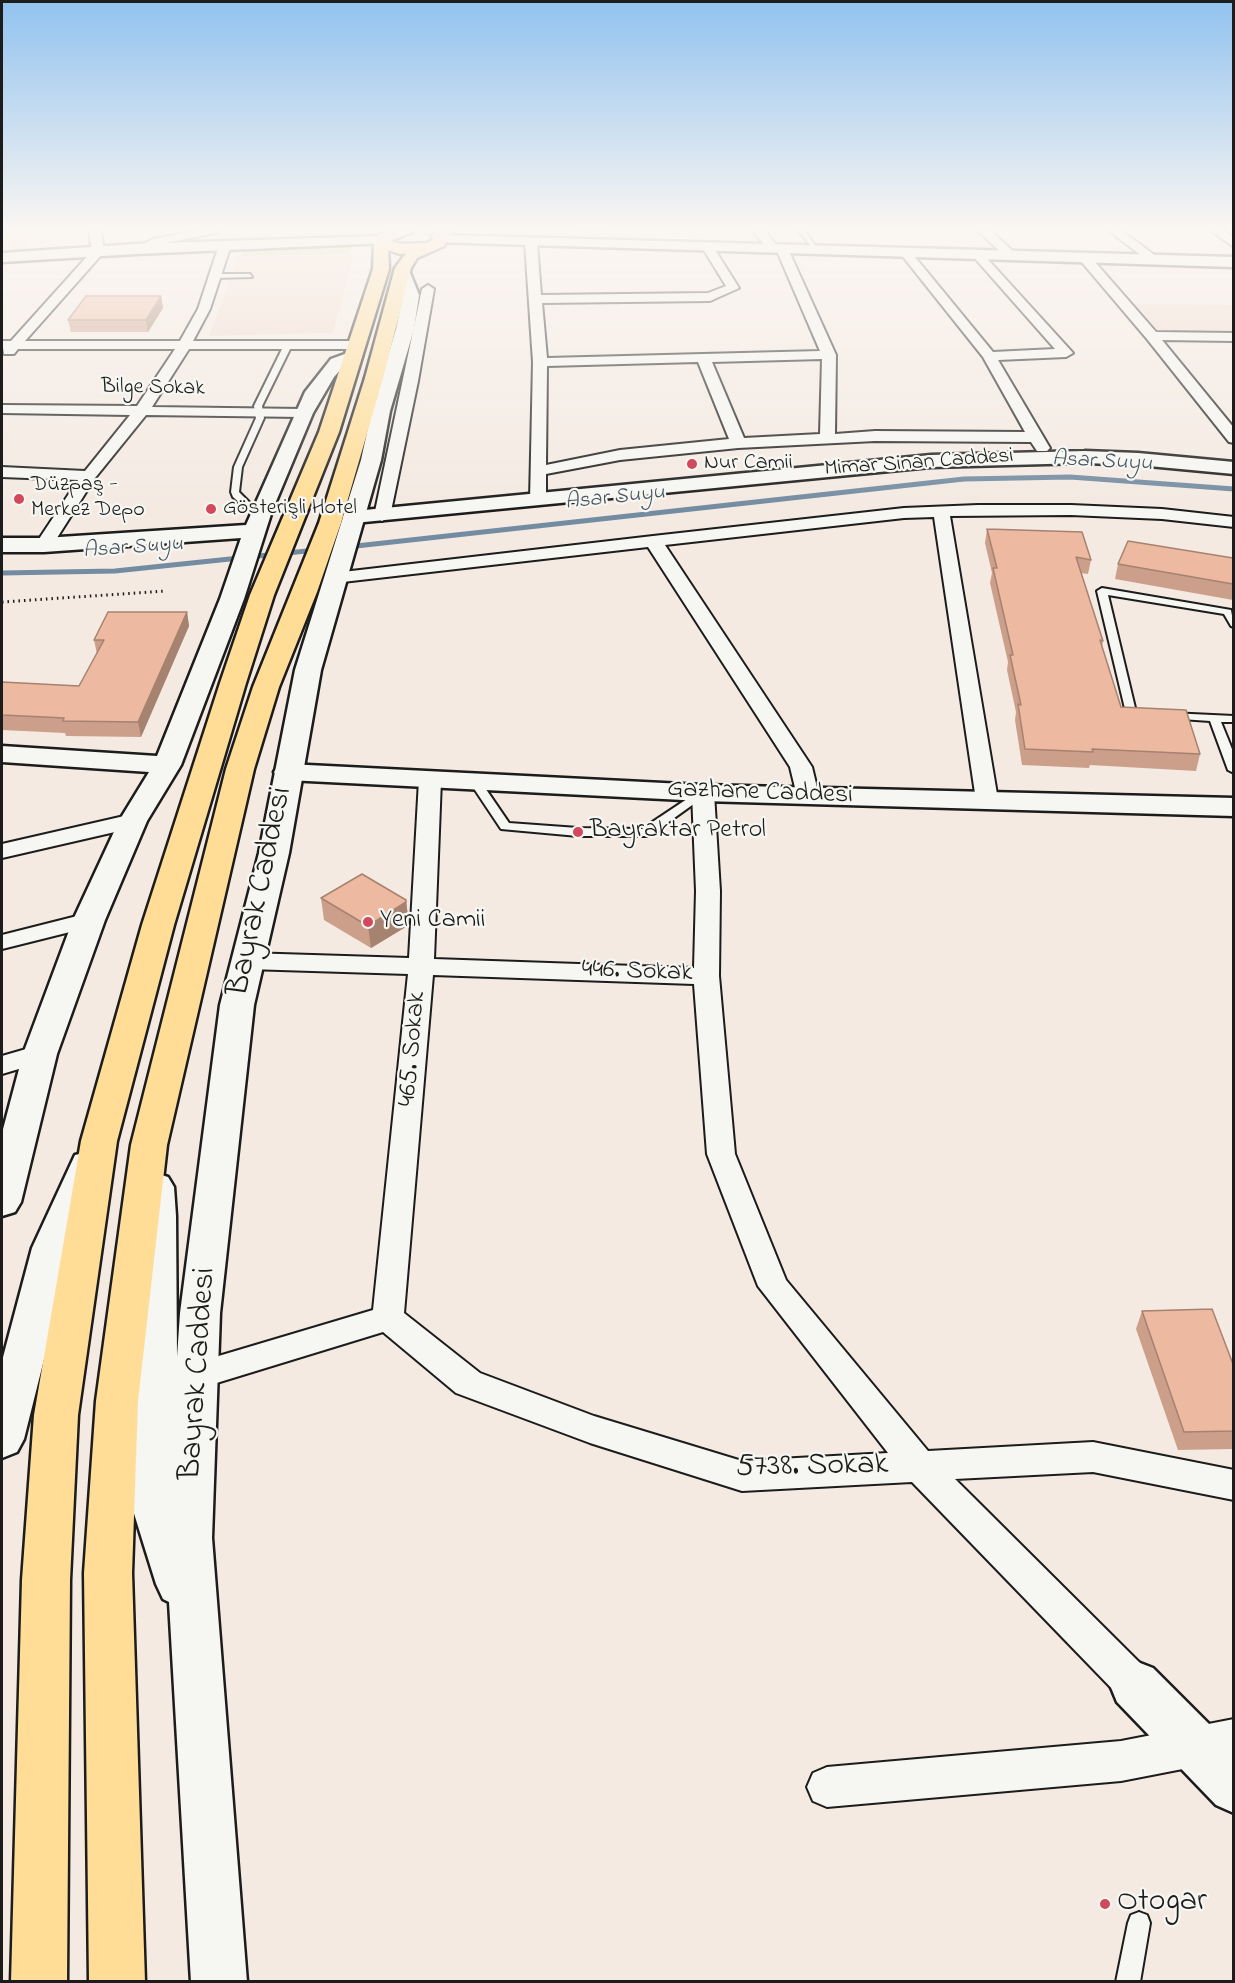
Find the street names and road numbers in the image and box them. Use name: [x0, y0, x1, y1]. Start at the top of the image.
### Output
street label: Bilge Sokak: [101, 375, 205, 403]
street label: Mimar Sinan Caddesi: [824, 444, 1014, 484]
street label: Gazhane Caddesi: [667, 775, 853, 813]
street label: Bayrak Caddesi: [221, 784, 303, 1000]
street label: 446. Sokak: [581, 955, 693, 991]
street label: 465. Sokak: [393, 990, 435, 1108]
street label: Bayrak Caddesi: [173, 1266, 227, 1482]
street label: 5738. Sokak: [735, 1447, 889, 1489]

